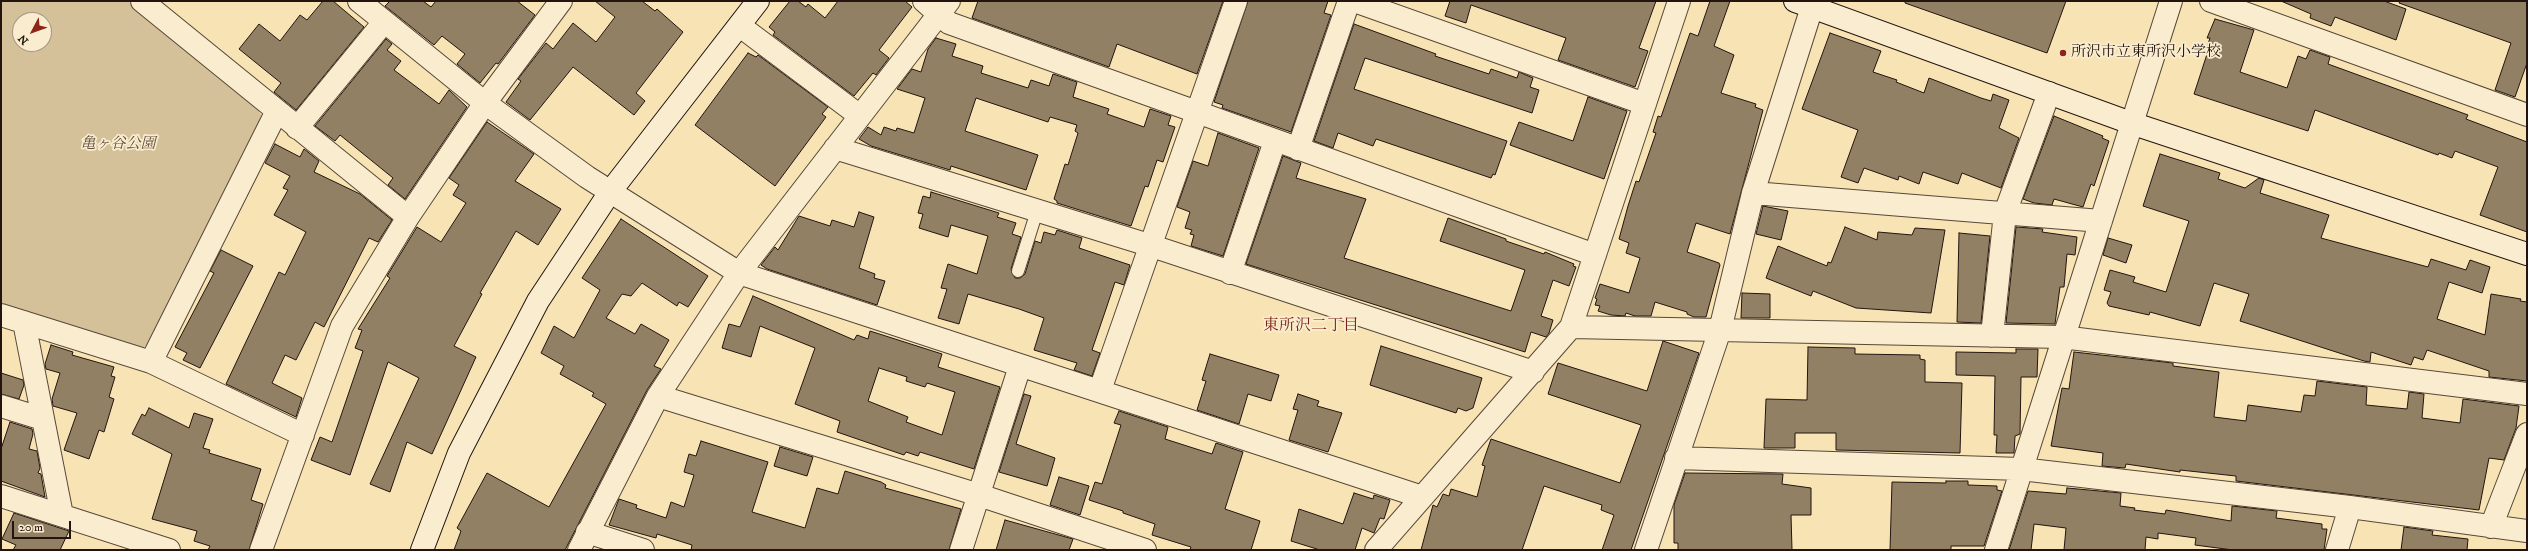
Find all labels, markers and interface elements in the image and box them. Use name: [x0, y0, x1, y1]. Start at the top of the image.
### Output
north arrow: [12, 12, 52, 52]
text: N: [15, 31, 32, 47]
place label: 所沢市立東所沢小学校: [2071, 44, 2221, 62]
marker: 所沢市立東所沢小学校: [2058, 48, 2068, 58]
park label: 亀ヶ谷公園: [81, 136, 155, 154]
district label: 東所沢二丁目: [1263, 317, 1359, 337]
scale bar: [14, 513, 73, 539]
text: 20 m: [19, 520, 43, 535]

